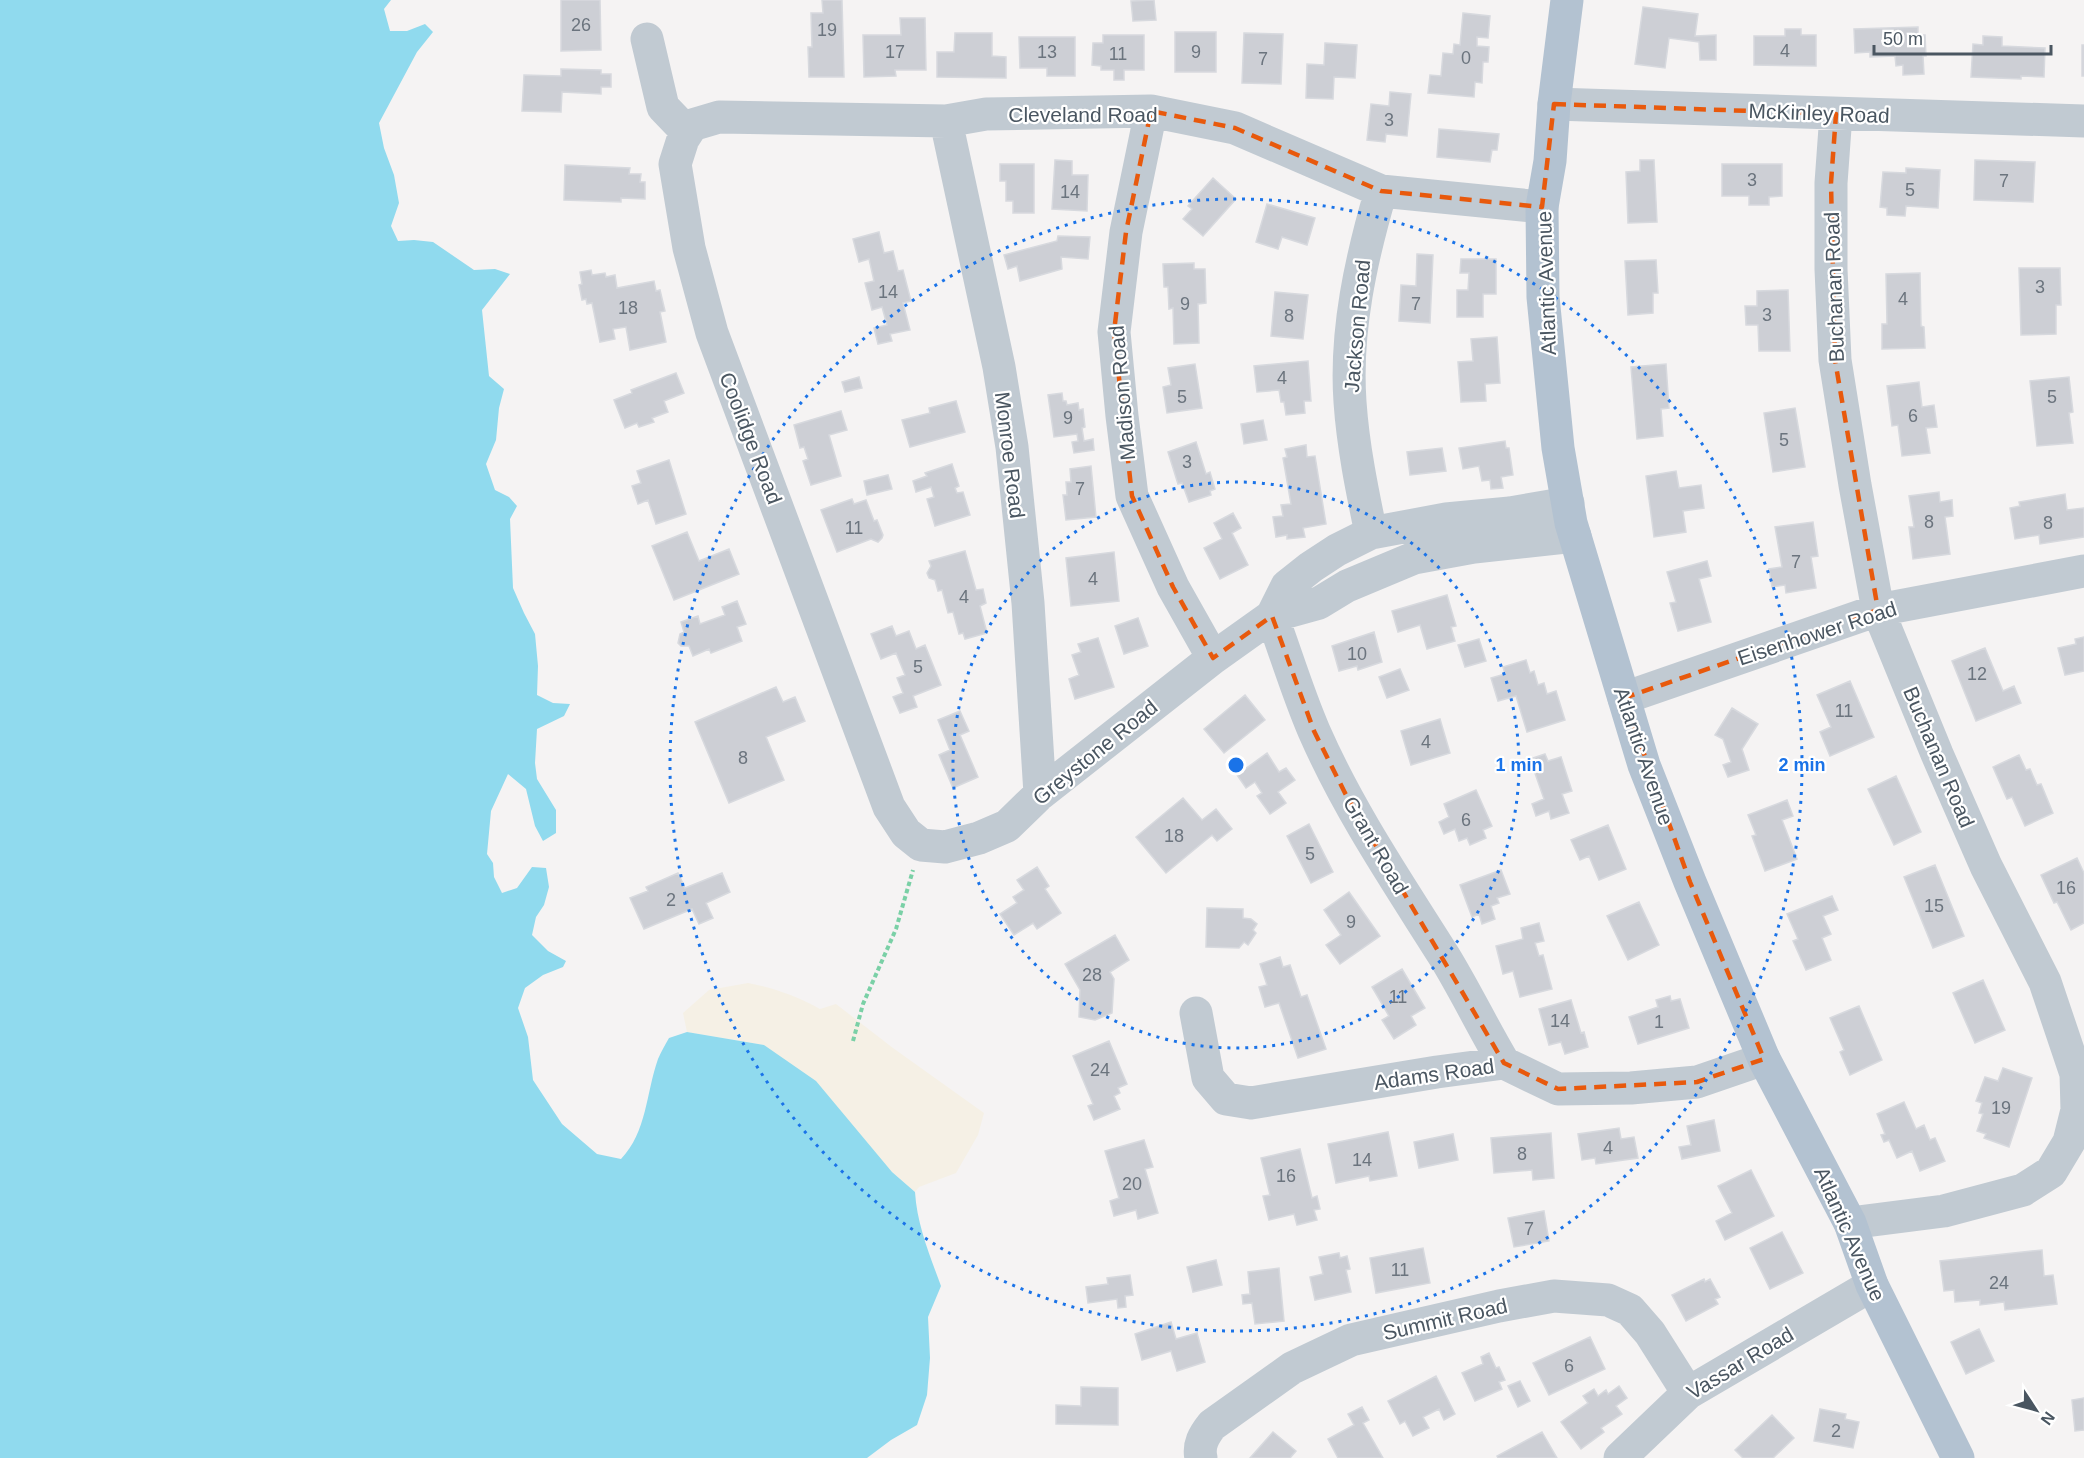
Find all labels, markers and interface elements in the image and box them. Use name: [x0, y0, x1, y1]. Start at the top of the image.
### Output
house number: 26: [571, 15, 591, 35]
scale bar: [1874, 18, 2051, 56]
house number: 19: [817, 20, 837, 40]
text: 50 m: [1883, 29, 1923, 49]
house number: 4: [1780, 41, 1790, 61]
house number: 17: [885, 42, 905, 62]
house number: 13: [1037, 42, 1057, 62]
house number: 9: [1191, 42, 1201, 62]
house number: 11: [1109, 44, 1127, 64]
house number: 0: [1461, 48, 1471, 68]
house number: 7: [1258, 49, 1268, 69]
street label: McKinley Road: [1748, 99, 1890, 127]
street label: Cleveland Road: [1008, 103, 1158, 126]
house number: 3: [1384, 110, 1394, 130]
house number: 3: [1747, 170, 1757, 190]
house number: 7: [1999, 171, 2009, 191]
house number: 5: [1905, 180, 1915, 200]
house number: 14: [1060, 182, 1080, 202]
street label: Atlantic Avenue: [1532, 210, 1560, 356]
street label: Buchanan Road: [1820, 211, 1848, 363]
street label: Jackson Road: [1340, 259, 1374, 393]
house number: 3: [2035, 277, 2045, 297]
house number: 14: [878, 282, 898, 302]
house number: 4: [1898, 289, 1908, 309]
house number: 9: [1180, 294, 1190, 314]
house number: 7: [1411, 294, 1421, 314]
house number: 18: [618, 298, 638, 318]
house number: 3: [1762, 305, 1772, 325]
house number: 8: [1284, 306, 1294, 326]
street label: Madison Road: [1105, 325, 1139, 461]
house number: 4: [1277, 368, 1287, 388]
street label: Coolidge Road: [715, 369, 787, 507]
house number: 5: [1177, 387, 1187, 407]
house number: 5: [2047, 387, 2057, 407]
street label: Monroe Road: [991, 390, 1029, 520]
house number: 6: [1908, 406, 1918, 426]
house number: 9: [1063, 408, 1073, 428]
house number: 5: [1779, 430, 1789, 450]
house number: 3: [1182, 452, 1192, 472]
house number: 7: [1075, 479, 1085, 499]
house number: 8: [1924, 512, 1934, 532]
house number: 8: [2043, 513, 2053, 533]
house number: 11: [845, 518, 863, 538]
house number: 7: [1791, 552, 1801, 572]
house number: 4: [1088, 569, 1098, 589]
house number: 4: [959, 587, 969, 607]
street label: Eisenhower Road: [1735, 596, 1899, 670]
house number: 10: [1347, 644, 1367, 664]
house number: 5: [913, 657, 923, 677]
house number: 12: [1967, 664, 1987, 684]
street label: Buchanan Road: [1899, 683, 1979, 831]
street label: Atlantic Avenue: [1610, 684, 1678, 828]
street label: Greystone Road: [1028, 695, 1162, 809]
house number: 11: [1835, 701, 1853, 721]
house number: 4: [1421, 732, 1431, 752]
house number: 8: [738, 748, 748, 768]
centre of rings: [1226, 755, 1246, 775]
text: 1 min: [1495, 755, 1543, 775]
text: 2 min: [1778, 755, 1826, 775]
street label: Grant Road: [1339, 792, 1413, 898]
house number: 6: [1461, 810, 1471, 830]
house number: 18: [1164, 826, 1184, 846]
house number: 5: [1305, 844, 1315, 864]
house number: 16: [2056, 878, 2076, 898]
house number: 2: [666, 890, 676, 910]
house number: 15: [1924, 896, 1944, 916]
house number: 9: [1346, 912, 1356, 932]
house number: 28: [1082, 965, 1102, 985]
house number: 11: [1389, 987, 1407, 1007]
house number: 14: [1550, 1011, 1570, 1031]
house number: 1: [1654, 1012, 1664, 1032]
street label: Adams Road: [1372, 1054, 1496, 1094]
house number: 24: [1090, 1060, 1110, 1080]
house number: 19: [1991, 1098, 2011, 1118]
house number: 4: [1603, 1138, 1613, 1158]
house number: 8: [1517, 1144, 1527, 1164]
house number: 14: [1352, 1150, 1372, 1170]
street label: Atlantic Avenue: [1810, 1163, 1890, 1305]
house number: 16: [1276, 1166, 1296, 1186]
house number: 20: [1122, 1174, 1142, 1194]
house number: 7: [1524, 1219, 1534, 1239]
house number: 11: [1391, 1260, 1409, 1280]
house number: 24: [1989, 1273, 2009, 1293]
street label: Summit Road: [1380, 1293, 1510, 1345]
street label: Vassar Road: [1683, 1322, 1797, 1404]
house number: 6: [1564, 1356, 1574, 1376]
north arrow: [2006, 1380, 2066, 1440]
text: N: [2037, 1409, 2058, 1428]
house number: 2: [1831, 1421, 1841, 1441]

